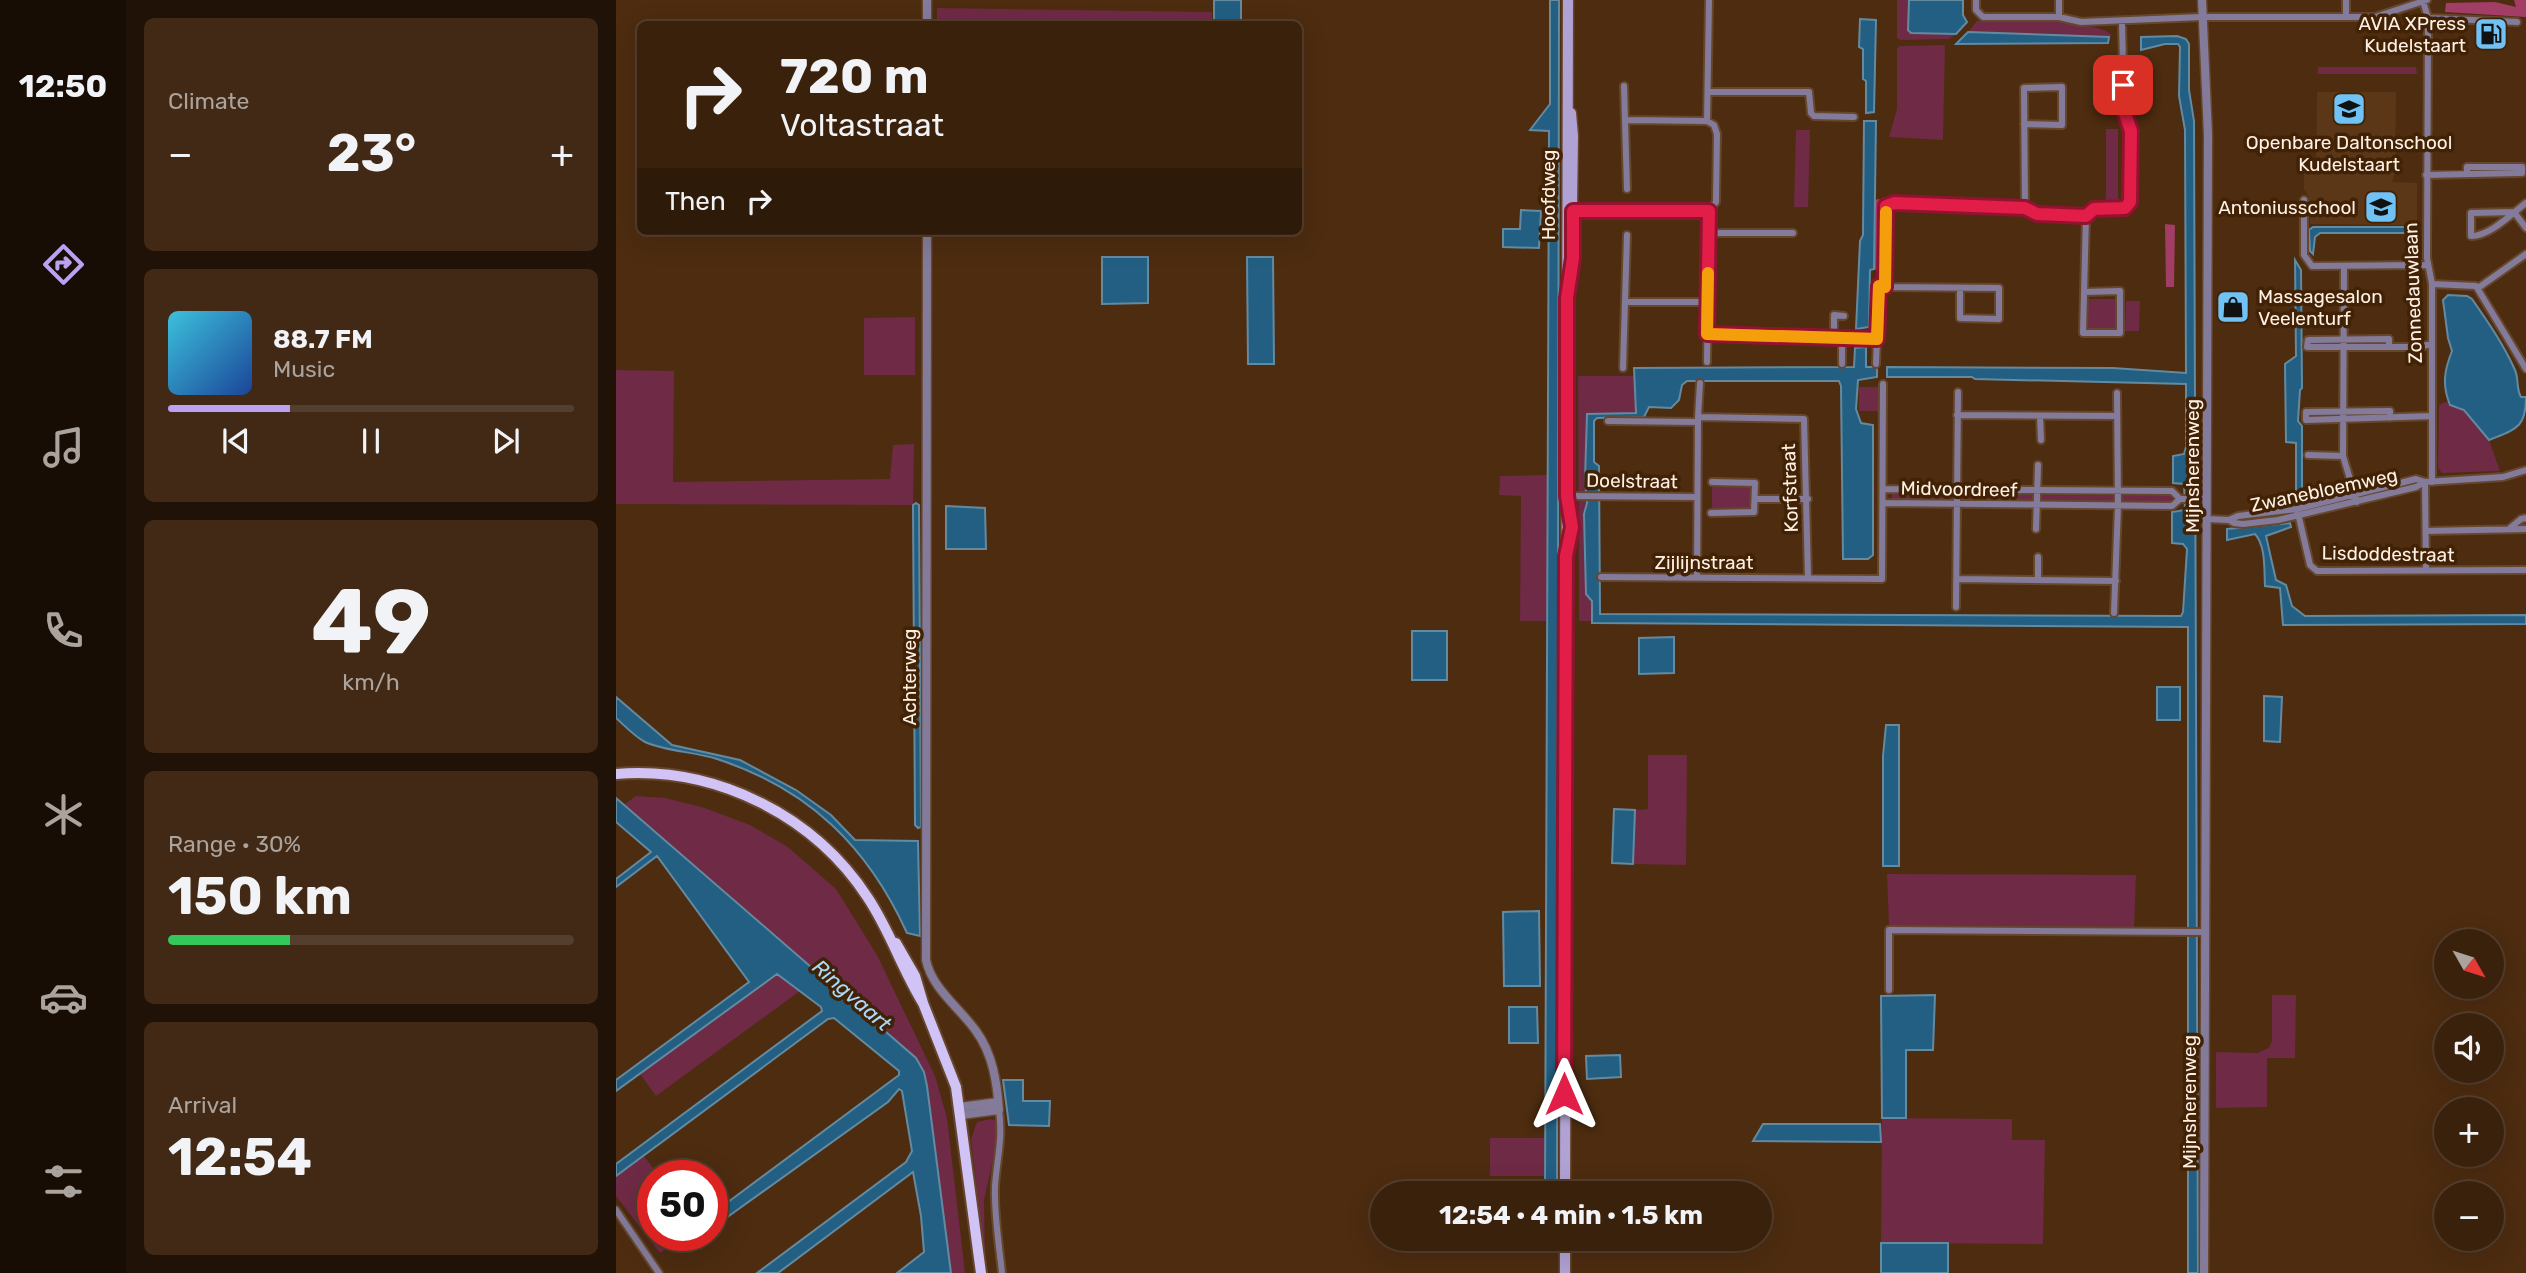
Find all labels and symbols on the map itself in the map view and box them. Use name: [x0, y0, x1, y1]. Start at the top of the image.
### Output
place label: AVIA XPress Kudelstaart: [2358, 12, 2467, 57]
fuel station icon: AVIA XPress Kudelstaart: [2472, 15, 2510, 53]
pin: [2093, 55, 2153, 115]
school or university icon: Openbare Daltonschool Kudelstaart: [2330, 90, 2368, 128]
place label: Openbare Daltonschool Kudelstaart: [2246, 131, 2452, 176]
street label: Hoofdweg: [1537, 150, 1560, 240]
school or university icon: Antoniusschool: [2362, 188, 2400, 226]
place label: Antoniusschool: [2218, 196, 2356, 219]
street label: Zonnedauwlaan: [2399, 222, 2427, 364]
place label: Massagesalon Veelenturf: [2258, 285, 2383, 330]
shop icon: Massagesalon Veelenturf: [2214, 288, 2252, 326]
street label: Mijnsherenweg: [2181, 399, 2204, 533]
street label: Korfstraat: [1777, 443, 1803, 533]
street label: Zwanebloemweg: [2248, 463, 2400, 517]
street label: Doelstraat: [1586, 469, 1679, 493]
street label: Midvoordreef: [1900, 476, 2018, 502]
street label: Lisdoddestraat: [2321, 541, 2455, 567]
street label: Zijlijnstraat: [1655, 551, 1754, 574]
street label: Achterweg: [898, 629, 921, 725]
north arrow: [2434, 929, 2504, 999]
water label: Ringvaart: [807, 954, 897, 1037]
street label: Mijnsherenweg: [2178, 1035, 2201, 1169]
position arrow: [1527, 1057, 1601, 1131]
speed limit sign: 50: [637, 1160, 728, 1251]

